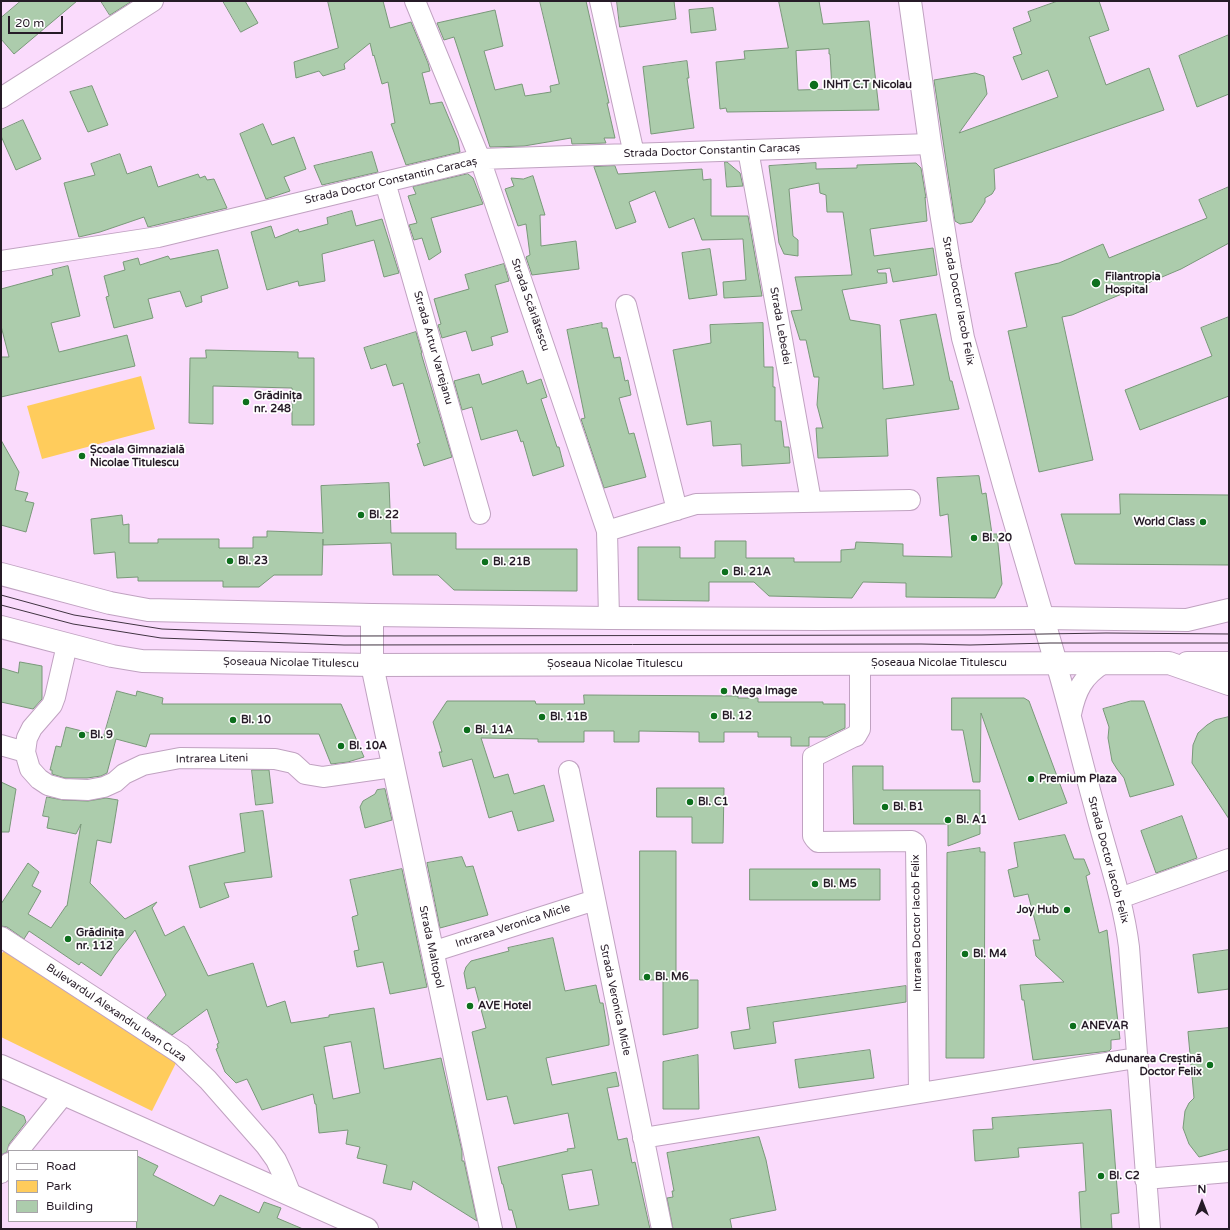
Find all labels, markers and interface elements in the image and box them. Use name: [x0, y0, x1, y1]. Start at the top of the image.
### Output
scale bar: [10, 8, 65, 34]
text: 20 m: [15, 16, 44, 30]
place label: INHT C.T Nicolau: [823, 78, 912, 92]
marker: INHT C.T Nicolau: [808, 79, 820, 91]
street label: Strada Doctor Constantin Caracaș: [623, 141, 801, 161]
street label: Strada Doctor Constantin Caracaș: [303, 155, 479, 207]
street label: Strada Doctor Iacob Felix: [939, 235, 977, 367]
street label: Strada Scărlătescu: [508, 257, 552, 353]
place label: Filantropia Hospital: [1105, 270, 1161, 296]
marker: Filantropia Hospital: [1090, 277, 1102, 289]
street label: Strada Lebedei: [767, 286, 793, 366]
street label: Strada Artur Vartejanu: [410, 290, 456, 406]
place label: Grădinița nr. 248: [254, 389, 302, 415]
marker: Grădinița nr. 248: [241, 397, 251, 407]
place label: Școala Gimnazială Nicolae Titulescu: [90, 443, 185, 469]
marker: Școala Gimnazială Nicolae Titulescu: [77, 451, 87, 461]
place label: Bl. 22: [369, 508, 399, 522]
marker: Bl. 22: [356, 510, 366, 520]
place label: World Class: [1134, 515, 1195, 529]
marker: World Class: [1198, 517, 1208, 527]
place label: Bl. 20: [982, 531, 1012, 545]
marker: Bl. 20: [969, 533, 979, 543]
place label: Bl. 23: [238, 554, 268, 568]
place label: Bl. 21B: [493, 555, 530, 569]
marker: Bl. 23: [225, 556, 235, 566]
marker: Bl. 21B: [480, 557, 490, 567]
place label: Bl. 21A: [733, 565, 771, 579]
marker: Bl. 21A: [720, 567, 730, 577]
street label: Șoseaua Nicolae Titulescu: [223, 655, 359, 671]
street label: Șoseaua Nicolae Titulescu: [871, 656, 1007, 670]
street label: Șoseaua Nicolae Titulescu: [547, 657, 683, 671]
place label: Mega Image: [732, 684, 797, 698]
marker: Mega Image: [719, 686, 729, 696]
place label: Bl. 12: [722, 709, 752, 723]
place label: Bl. 11B: [550, 710, 587, 724]
marker: Bl. 12: [709, 711, 719, 721]
marker: Bl. 11B: [537, 712, 547, 722]
place label: Bl. 10: [241, 713, 271, 727]
marker: Bl. 10: [228, 715, 238, 725]
place label: Bl. 11A: [475, 723, 513, 737]
marker: Bl. 11A: [462, 725, 472, 735]
place label: Bl. 9: [90, 728, 113, 742]
marker: Bl. 9: [77, 730, 87, 740]
place label: Bl. 10A: [349, 739, 387, 753]
marker: Bl. 10A: [336, 741, 346, 751]
street label: Intrarea Liteni: [176, 752, 248, 766]
place label: Premium Plaza: [1039, 772, 1117, 786]
marker: Premium Plaza: [1026, 774, 1036, 784]
place label: Bl. C1: [698, 795, 729, 809]
street label: Strada Doctor Iacob Felix: [1085, 795, 1131, 925]
marker: Bl. C1: [685, 797, 695, 807]
place label: Bl. B1: [893, 800, 924, 814]
marker: Bl. B1: [880, 802, 890, 812]
place label: Bl. A1: [956, 813, 987, 827]
marker: Bl. A1: [943, 815, 953, 825]
street label: Intrarea Doctor Iacob Felix: [909, 854, 925, 992]
place label: Bl. M5: [823, 877, 857, 891]
marker: Bl. M5: [810, 879, 820, 889]
street label: Intrarea Veronica Micle: [454, 901, 572, 951]
place label: Joy Hub: [1017, 903, 1059, 917]
street label: Strada Maltopol: [416, 905, 446, 989]
marker: Joy Hub: [1062, 905, 1072, 915]
place label: Grădinița nr. 112: [76, 926, 124, 952]
marker: Grădinița nr. 112: [63, 934, 73, 944]
street label: Strada Veronica Micle: [597, 943, 633, 1057]
place label: Bl. M4: [973, 947, 1007, 961]
marker: Bl. M4: [960, 949, 970, 959]
street label: Bulevardul Alexandru Ioan Cuza: [43, 961, 189, 1065]
place label: Bl. M6: [655, 970, 689, 984]
marker: Bl. M6: [642, 972, 652, 982]
place label: AVE Hotel: [478, 999, 531, 1013]
marker: AVE Hotel: [465, 1001, 475, 1011]
place label: ANEVAR: [1081, 1019, 1128, 1033]
marker: ANEVAR: [1068, 1021, 1078, 1031]
place label: Adunarea Creștină Doctor Felix: [1105, 1052, 1202, 1078]
marker: Adunarea Creștină Doctor Felix: [1205, 1060, 1215, 1070]
legend: [8, 1150, 138, 1222]
text: Road: [46, 1159, 76, 1173]
place label: Bl. C2: [1109, 1169, 1140, 1183]
marker: Bl. C2: [1096, 1171, 1106, 1181]
text: Park: [46, 1179, 72, 1193]
north arrow: [1182, 1182, 1222, 1222]
text: N: [1198, 1183, 1206, 1196]
text: Building: [46, 1199, 93, 1213]

